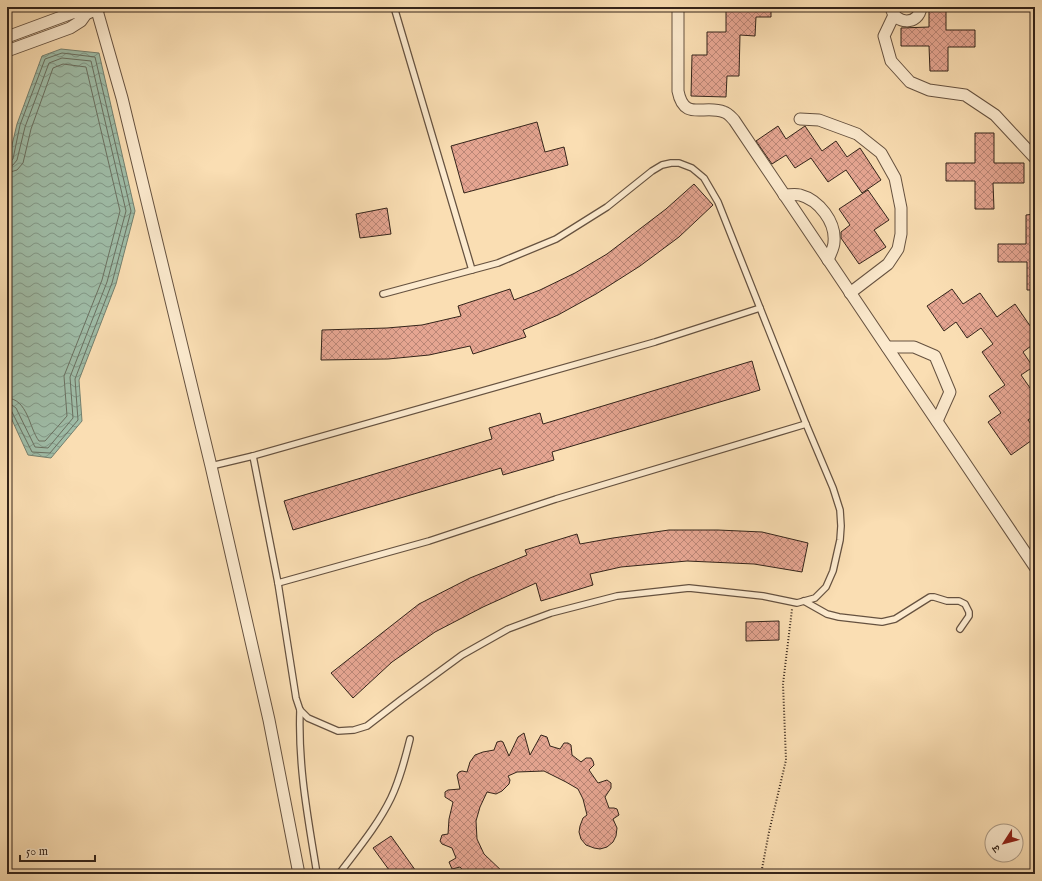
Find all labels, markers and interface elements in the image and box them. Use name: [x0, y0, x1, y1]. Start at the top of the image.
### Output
north arrow: [984, 823, 1024, 863]
scale bar: [20, 837, 95, 863]
text: उ: [989, 841, 1005, 855]
text: 50 m: [26, 844, 48, 859]

